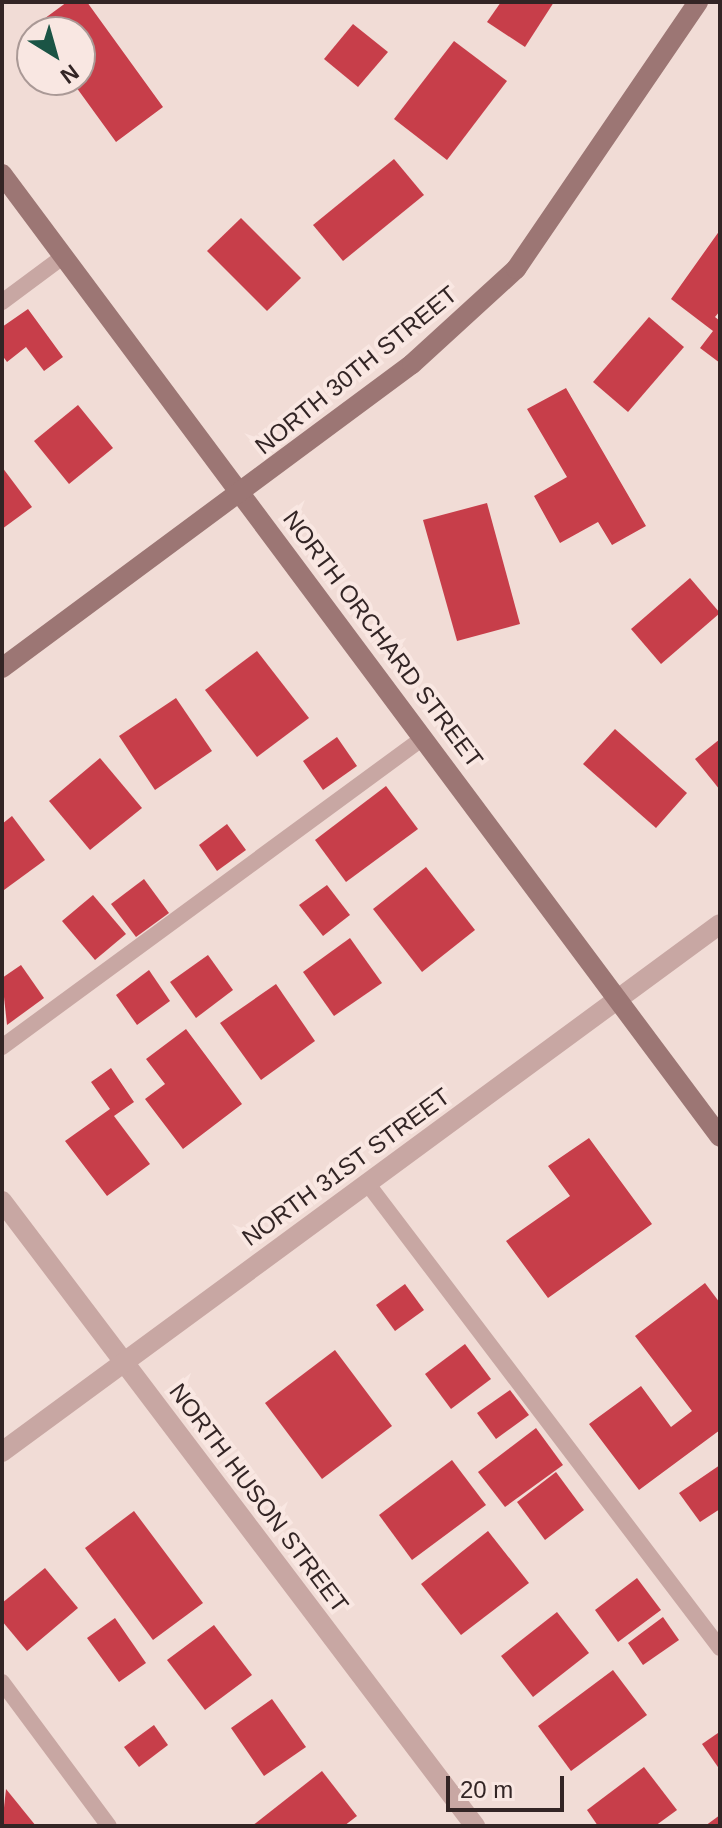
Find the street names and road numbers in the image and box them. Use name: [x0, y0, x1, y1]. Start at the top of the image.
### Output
street label: NORTH 30TH STREET: [249, 280, 463, 460]
street label: NORTH ORCHARD STREET: [277, 505, 489, 773]
street label: NORTH 31ST STREET: [236, 1082, 456, 1252]
street label: NORTH HUSON STREET: [163, 1378, 355, 1618]

